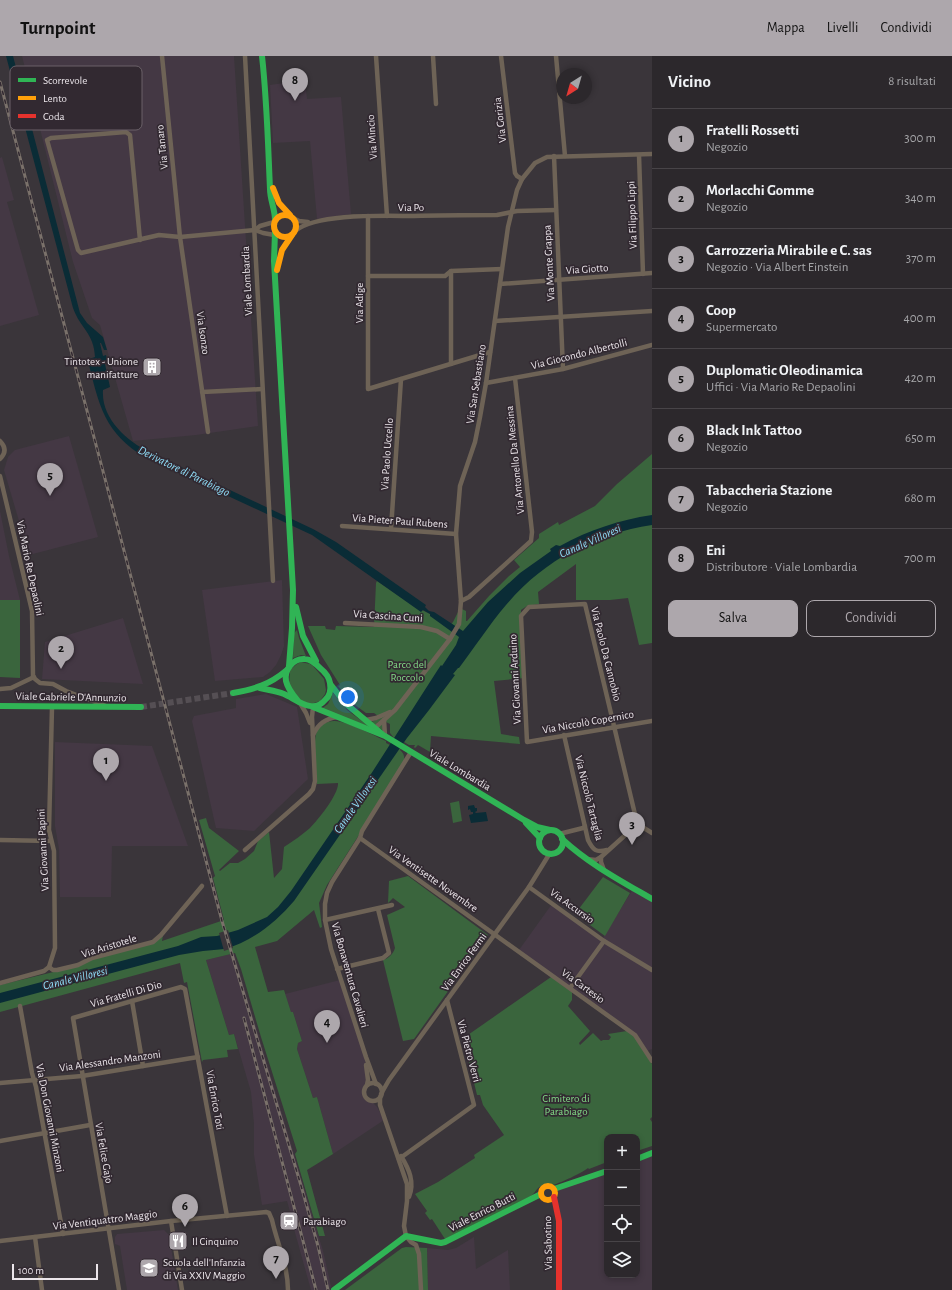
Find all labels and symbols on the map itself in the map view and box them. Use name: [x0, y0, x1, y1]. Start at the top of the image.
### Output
legend: [10, 66, 142, 130]
pin: 8: [282, 68, 308, 101]
north arrow: [556, 68, 592, 104]
text: Scorrevole: [43, 75, 87, 86]
text: Lento: [43, 93, 67, 104]
street label: Via Gorizia: [492, 97, 508, 143]
text: Coda: [43, 111, 65, 122]
street label: Via Mincio: [365, 114, 379, 160]
street label: Via Tanaro: [154, 124, 170, 170]
street label: Via Filippo Lippi: [625, 181, 639, 249]
street label: Via Po: [398, 202, 424, 213]
street label: Via Monte Grappa: [542, 224, 556, 302]
street label: Viale Lombardia: [240, 246, 254, 316]
street label: Via Giotto: [565, 262, 609, 276]
street label: Via Adige: [354, 283, 365, 323]
street label: Via Isonzo: [195, 311, 211, 355]
street label: Via Giocondo Albertolli: [530, 337, 628, 371]
street label: Via San Sebastiano: [464, 343, 488, 425]
place label: Tintotex - Unione manifatture: [64, 356, 138, 380]
building icon: Tintotex - Unione manifatture: [141, 356, 163, 378]
street label: Via Antonello Da Messina: [504, 405, 526, 515]
street label: Via Paolo Uccello: [379, 417, 395, 491]
water label: Derivatore di Parabiago: [136, 444, 232, 498]
pin: 5: [37, 463, 63, 496]
street label: Via Pieter Paul Rubens: [352, 512, 448, 530]
street label: Via Mario Re Depaolini: [15, 519, 45, 617]
water label: Canale Villoresi: [557, 522, 623, 560]
street label: Via Paolo Da Cannobio: [589, 606, 623, 702]
street label: Via Cascina Cuni: [353, 608, 423, 624]
street label: Via Giovanni Arduino: [507, 634, 523, 724]
pin: 2: [48, 636, 74, 669]
park label: Parco del Roccolo: [388, 659, 426, 683]
your location: [338, 687, 358, 707]
street label: Viale Gabriele D'Annunzio: [15, 691, 127, 703]
street label: Via Niccolò Copernico: [541, 709, 635, 735]
street label: Viale Lombardia: [427, 747, 493, 793]
pin: 1: [93, 748, 119, 781]
street label: Via Niccolò Tartaglia: [573, 754, 605, 842]
water label: Canale Villoresi: [331, 774, 379, 835]
street label: Via Giovanni Papini: [35, 808, 51, 892]
pin: 3: [619, 812, 645, 845]
street label: Via Ventisette Novembre: [386, 844, 480, 914]
street label: Via Accursio: [548, 886, 596, 926]
street label: Via Bonaventura Cavalieri: [330, 921, 370, 1029]
street label: Via Enrico Fermi: [439, 931, 489, 993]
street label: Via Aristotele: [80, 932, 138, 960]
water label: Canale Villoresi: [42, 964, 109, 992]
street label: Via Cartesio: [559, 967, 607, 1005]
street label: Via Fratelli Di Dio: [89, 979, 163, 1009]
pin: 4: [314, 1010, 340, 1043]
street label: Via Pietro Verri: [455, 1019, 483, 1083]
street label: Via Alessandro Manzoni: [59, 1048, 161, 1074]
street label: Via Don Giovanni Minzoni: [34, 1063, 66, 1173]
street label: Via Enrico Toti: [204, 1069, 226, 1131]
park label: Cimitero di Parabiago: [542, 1093, 590, 1117]
street label: Via Felice Gajo: [93, 1122, 115, 1184]
street label: Viale Enrico Butti: [447, 1190, 517, 1234]
pin: 6: [172, 1194, 198, 1227]
street label: Via Ventiquattro Maggio: [52, 1208, 158, 1232]
station icon: Parabiago: [278, 1210, 300, 1232]
place label: Parabiago: [303, 1216, 346, 1227]
street label: Via Sabotino: [542, 1216, 554, 1270]
restaurant icon: Il Cinquino: [167, 1230, 189, 1252]
place label: Il Cinquino: [192, 1236, 238, 1247]
pin: 7: [263, 1246, 289, 1279]
school or university icon: Scuola dell'Infanzia di Via XXIV Maggio: [138, 1257, 160, 1279]
place label: Scuola dell'Infanzia di Via XXIV Maggio: [163, 1257, 245, 1281]
scale bar: [12, 1262, 98, 1281]

